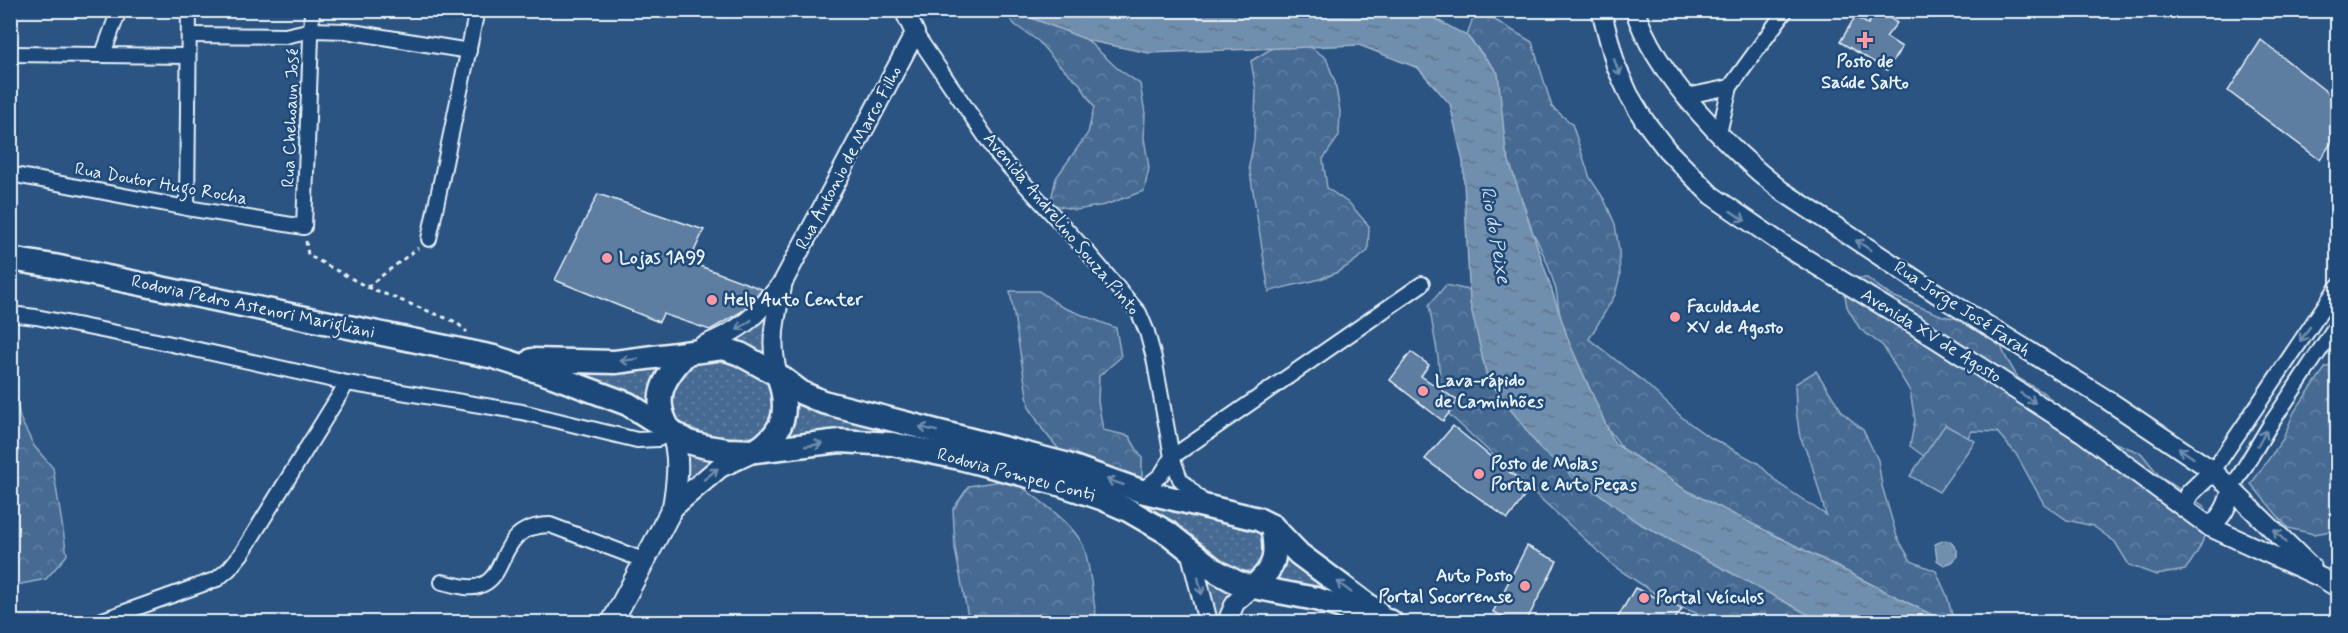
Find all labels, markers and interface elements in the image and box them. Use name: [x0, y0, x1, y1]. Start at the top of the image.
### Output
marker: Posto de Saúde Salto: [1856, 31, 1874, 49]
street label: Rua Chehoaun José: [277, 48, 305, 188]
place label: Posto de Saúde Salto: [1821, 50, 1909, 95]
one-way arrow: [1612, 57, 1623, 75]
street label: Rua Antonio de Marco Filho: [790, 62, 908, 254]
street label: Avenida Andrelino Souza Pinto: [977, 128, 1145, 321]
street label: Rua Doutor Hugo Rocha: [72, 157, 249, 213]
water label: Rio do Peixe: [1473, 184, 1517, 287]
one-way arrow: [1730, 209, 1747, 222]
one-way arrow: [1856, 239, 1872, 251]
place label: Lojas 1A99: [619, 246, 706, 270]
marker: Lojas 1A99: [600, 251, 614, 265]
street label: Rua Jorge José Farah: [1888, 256, 2035, 363]
street label: Rodovia Pedro Astenori Marigliani: [129, 269, 377, 347]
street label: Avenida XV de Agosto: [1856, 283, 2006, 389]
place label: Help Auto Center: [724, 288, 863, 312]
marker: Help Auto Center: [705, 293, 719, 307]
place label: Faculdade XV de Agosto: [1687, 295, 1784, 340]
marker: Faculdade XV de Agosto: [1668, 310, 1682, 324]
one-way arrow: [736, 319, 752, 331]
one-way arrow: [2299, 326, 2311, 342]
one-way arrow: [619, 355, 639, 366]
place label: Lava-rápido de Caminhões: [1435, 369, 1544, 414]
marker: Lava-rápido de Caminhões: [1416, 384, 1430, 398]
one-way arrow: [2019, 392, 2036, 404]
one-way arrow: [919, 423, 938, 434]
one-way arrow: [2256, 430, 2268, 447]
one-way arrow: [803, 439, 823, 450]
street label: Rodovia Pompeu Conti: [934, 442, 1098, 508]
one-way arrow: [2178, 447, 2195, 459]
place label: Posto de Molas Portal e Auto Peças: [1491, 452, 1637, 497]
marker: Posto de Molas Portal e Auto Peças: [1472, 467, 1486, 481]
one-way arrow: [703, 468, 719, 481]
one-way arrow: [1107, 475, 1125, 486]
one-way arrow: [2273, 529, 2288, 544]
place label: Auto Posto Portal Socorrense: [1378, 564, 1514, 609]
one-way arrow: [1194, 576, 1206, 595]
marker: Auto Posto Portal Socorrense: [1518, 579, 1532, 593]
one-way arrow: [1336, 581, 1352, 593]
place label: Portal Veículos: [1656, 586, 1764, 610]
marker: Portal Veículos: [1637, 591, 1651, 605]

